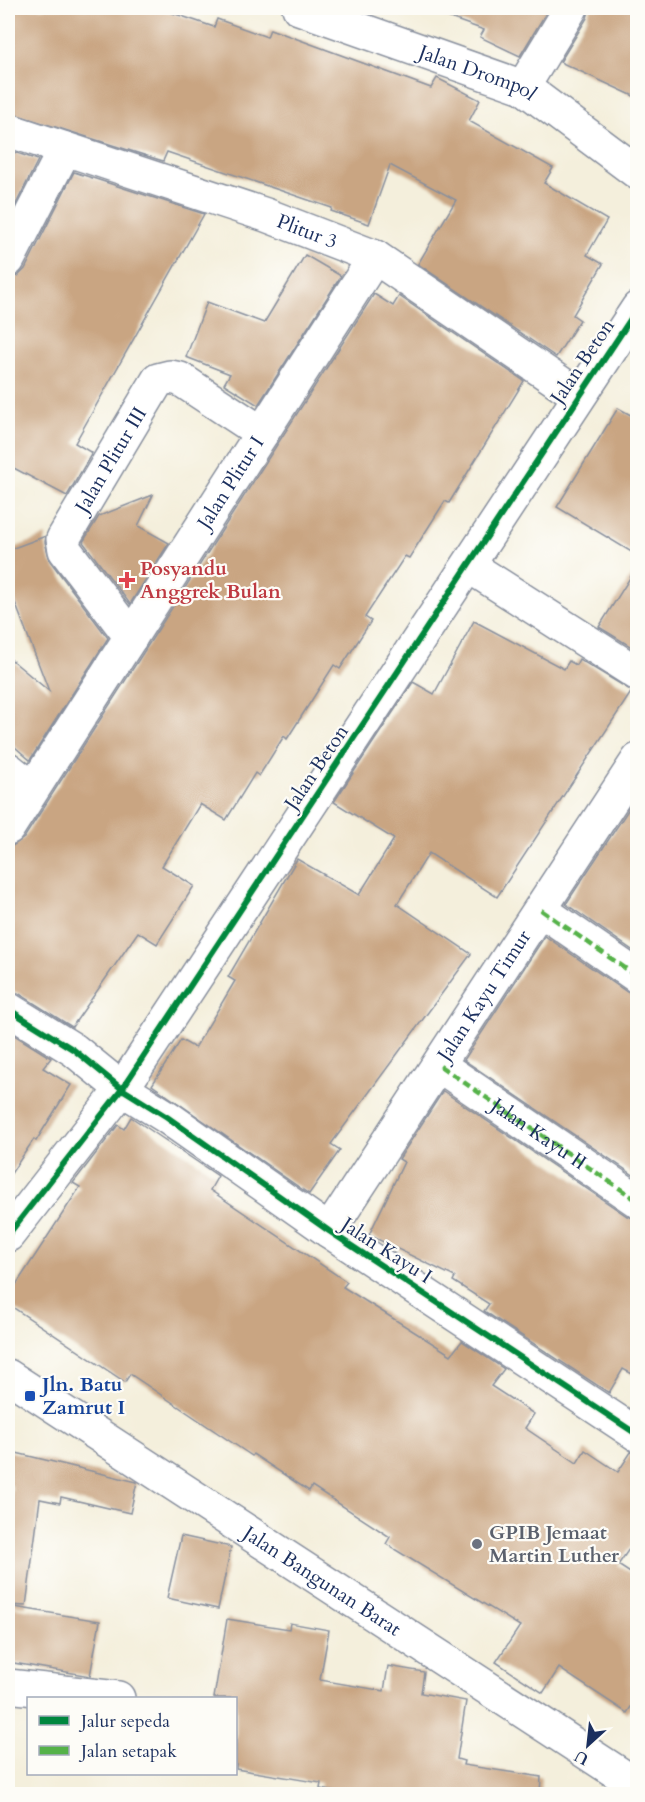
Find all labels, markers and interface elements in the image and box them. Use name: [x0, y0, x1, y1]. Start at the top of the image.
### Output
street label: Jalan Drompol: [412, 37, 542, 107]
street label: Plitur 3: [273, 208, 341, 255]
street label: Jalan Beton: [542, 313, 621, 412]
street label: Jalan Plitur III: [67, 402, 153, 520]
street label: Jalan Plitur I: [189, 431, 270, 537]
place label: Posyandu Anggrek Bulan: [140, 555, 281, 605]
marker: Posyandu Anggrek Bulan: [118, 571, 136, 589]
street label: Jalan Beton: [276, 719, 355, 818]
street label: Jalan Kayu Timur: [430, 924, 537, 1069]
street label: Jalan Kayu II: [483, 1090, 592, 1176]
street label: Jalan Kayu I: [334, 1209, 437, 1290]
place label: Jln. Batu Zamrut I: [39, 1371, 125, 1421]
marker: Jln. Batu Zamrut I: [23, 1389, 37, 1403]
street label: Jalan Bangunan Barat: [235, 1518, 407, 1643]
place label: GPIB Jemaat Martin Luther: [489, 1519, 620, 1569]
marker: GPIB Jemaat Martin Luther: [470, 1537, 484, 1551]
legend: [27, 1697, 237, 1775]
text: Jalur sepeda: [78, 1709, 170, 1734]
north arrow: [558, 1715, 618, 1775]
text: Jalan setapak: [78, 1739, 177, 1764]
text: U: [571, 1745, 592, 1770]

